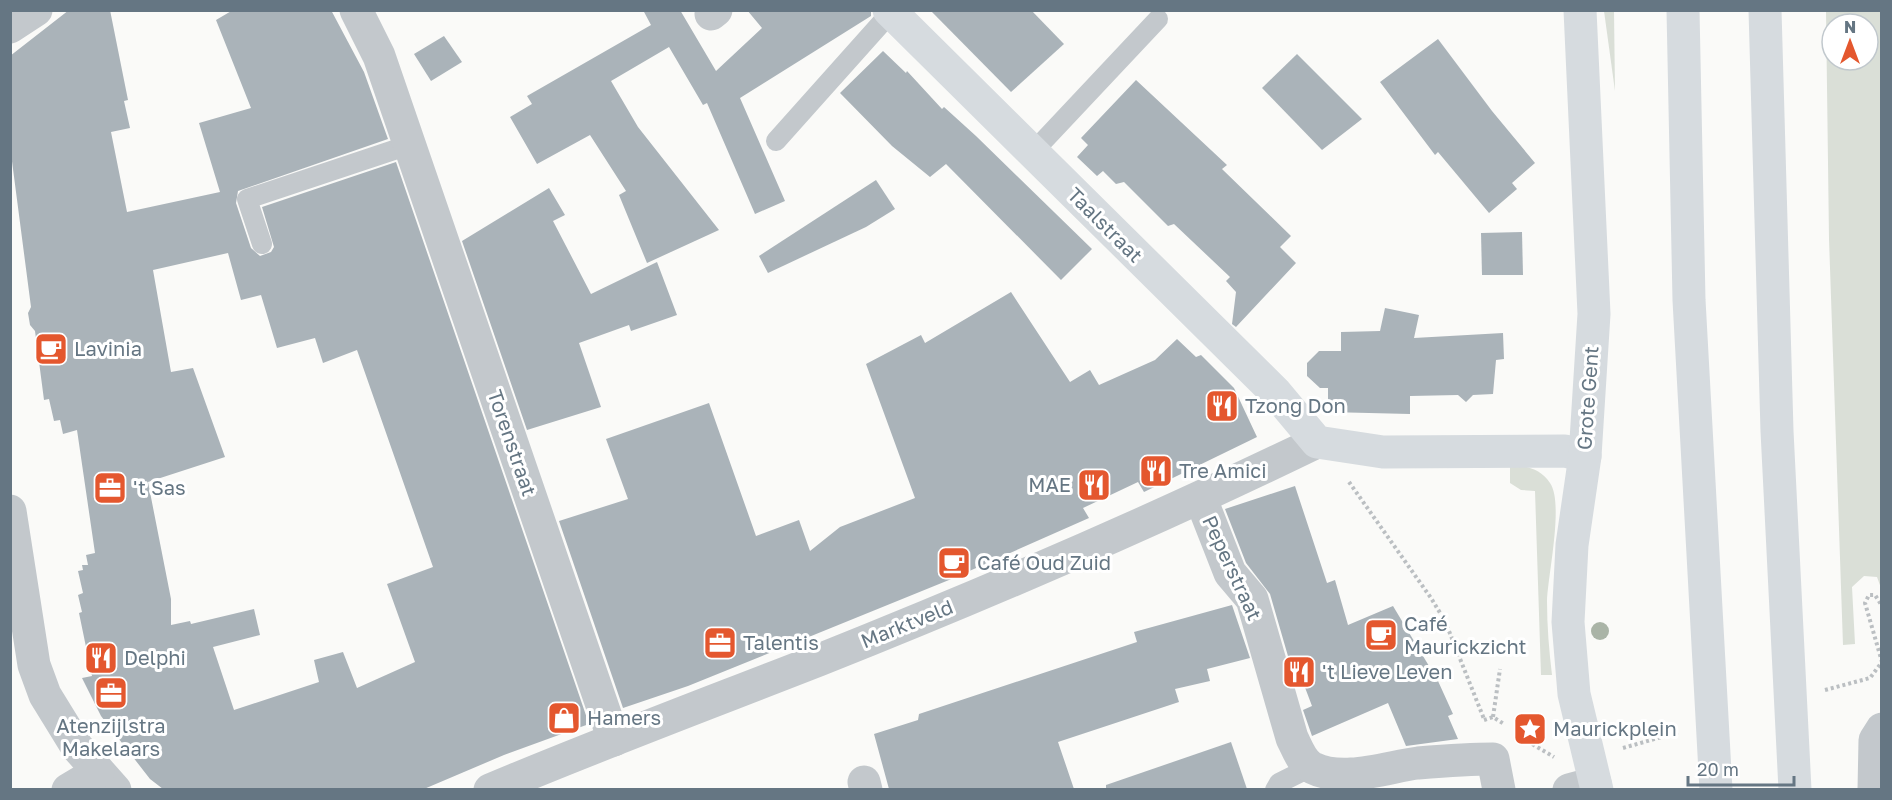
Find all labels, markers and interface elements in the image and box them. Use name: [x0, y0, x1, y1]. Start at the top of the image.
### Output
north arrow: [1820, 12, 1880, 72]
text: N: [1844, 17, 1856, 37]
street label: Taalstraat: [1063, 182, 1148, 267]
cafe icon: Lavinia: [33, 331, 69, 367]
place label: Lavinia: [74, 336, 142, 360]
street label: Grote Gent: [1571, 345, 1603, 451]
street label: Torenstraat: [484, 386, 542, 499]
restaurant icon: Tzong Don: [1204, 388, 1240, 424]
place label: Tzong Don: [1245, 393, 1346, 417]
restaurant icon: Tre Amici: [1138, 453, 1174, 489]
place label: Tre Amici: [1179, 458, 1267, 482]
restaurant icon: MAE: [1076, 467, 1112, 503]
office icon: 't Sas: [92, 470, 128, 506]
place label: MAE: [1028, 472, 1071, 496]
place label: 't Sas: [133, 475, 186, 499]
street label: Peperstraat: [1198, 511, 1268, 624]
cafe icon: Café Oud Zuid: [936, 545, 972, 581]
place label: Café Oud Zuid: [977, 550, 1111, 574]
street label: Marktveld: [857, 594, 956, 652]
place label: Café Maurickzicht: [1404, 611, 1527, 658]
cafe icon: Café Maurickzicht: [1363, 617, 1399, 653]
office icon: Talentis: [702, 625, 738, 661]
place label: Talentis: [743, 630, 819, 654]
restaurant icon: Delphi: [83, 640, 119, 676]
place label: Delphi: [124, 645, 186, 669]
restaurant icon: 't Lieve Leven: [1281, 654, 1317, 690]
place label: 't Lieve Leven: [1322, 659, 1452, 683]
office icon: Atenzijlstra Makelaars: [93, 675, 129, 711]
shop icon: Hamers: [546, 700, 582, 736]
place label: Hamers: [587, 705, 661, 729]
place icon: Maurickplein: [1512, 711, 1548, 747]
place label: Atenzijlstra Makelaars: [56, 713, 166, 760]
place label: Maurickplein: [1553, 716, 1677, 740]
scale bar: [1688, 749, 1794, 787]
text: 20 m: [1697, 758, 1739, 780]

